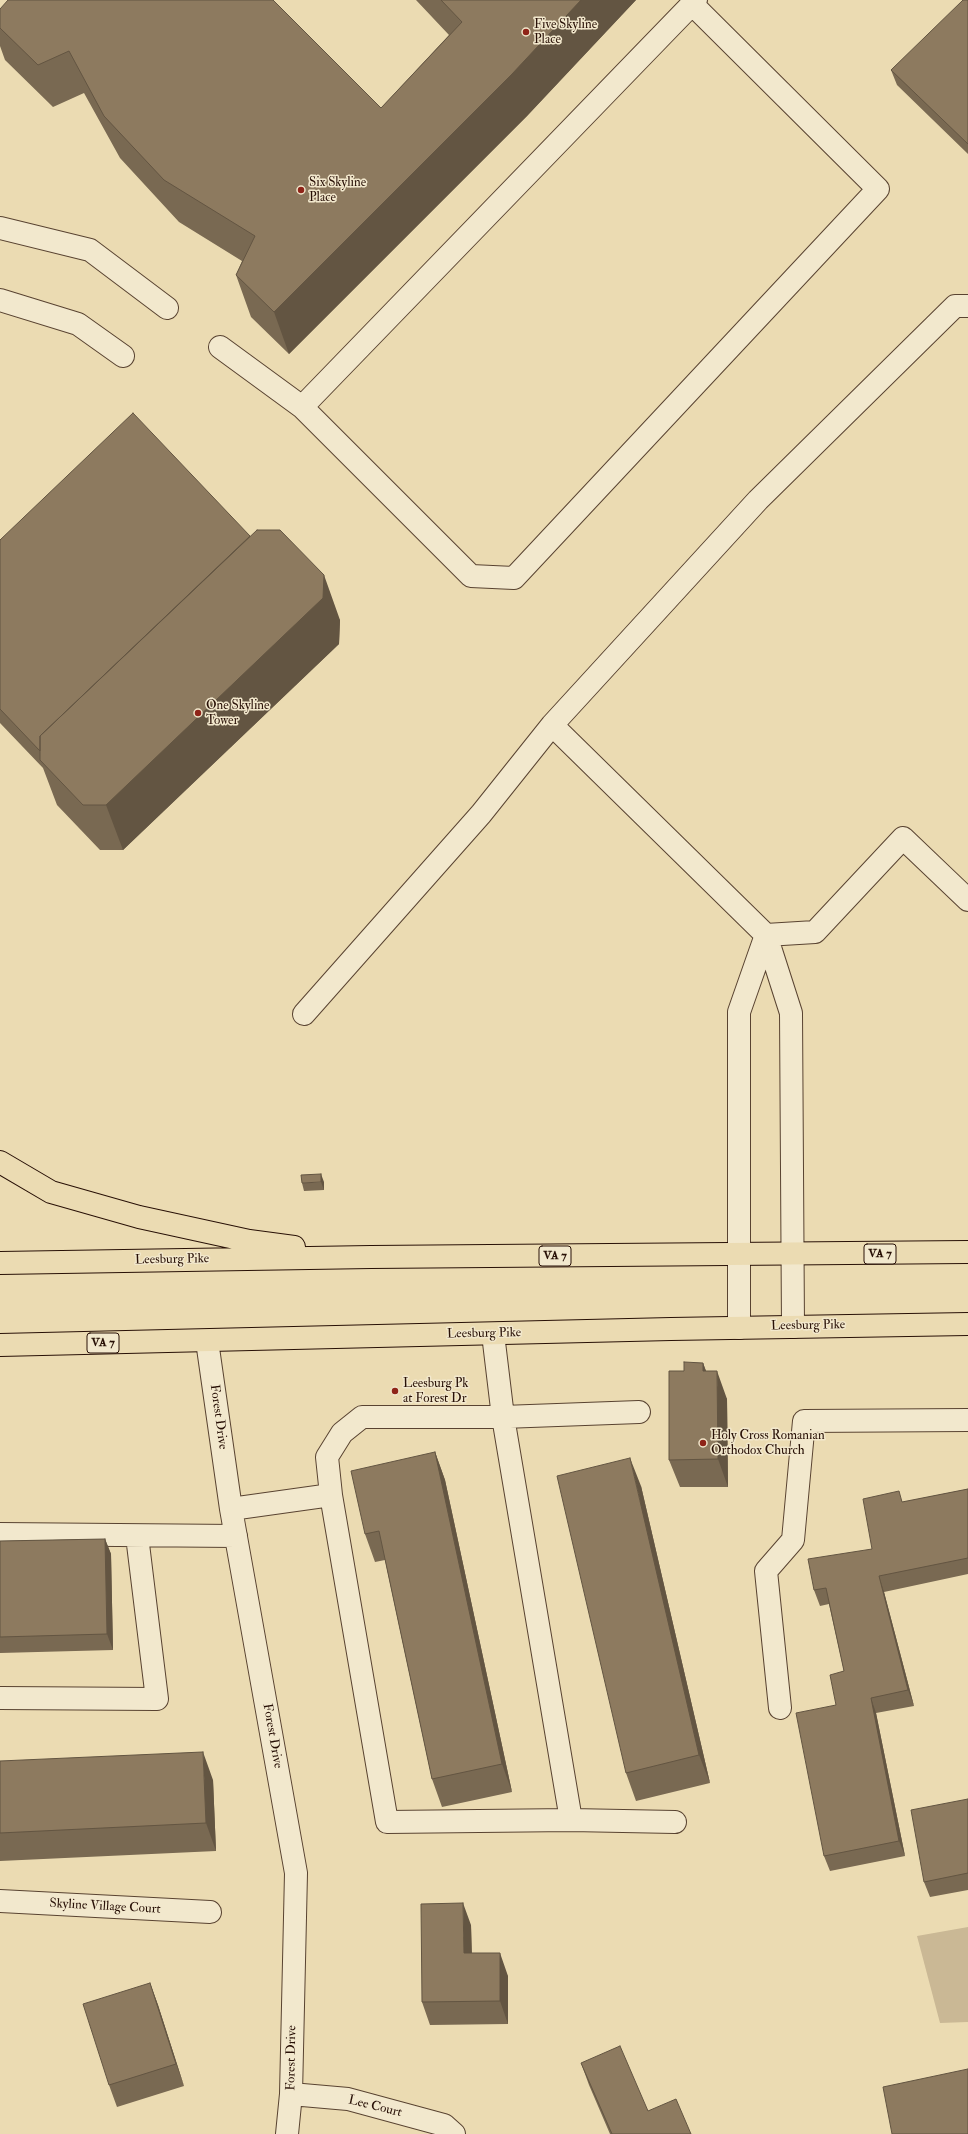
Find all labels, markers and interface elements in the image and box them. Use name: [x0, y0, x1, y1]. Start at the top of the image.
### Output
place label: Five Skyline Place: [534, 17, 597, 48]
marker: Five Skyline Place: [521, 27, 531, 37]
place label: Six Skyline Place: [309, 175, 366, 206]
marker: Six Skyline Place: [296, 185, 306, 195]
place label: One Skyline Tower: [206, 698, 269, 729]
marker: One Skyline Tower: [193, 708, 203, 718]
road number: VA 7: [864, 1244, 896, 1264]
road number: VA 7: [539, 1246, 571, 1266]
street label: Leesburg Pike: [135, 1252, 209, 1268]
street label: Leesburg Pike: [771, 1318, 845, 1334]
street label: Leesburg Pike: [447, 1326, 521, 1342]
road number: VA 7: [87, 1333, 119, 1353]
place label: Leesburg Pk at Forest Dr: [403, 1376, 469, 1407]
street label: Forest Drive: [206, 1383, 230, 1451]
marker: Leesburg Pk at Forest Dr: [390, 1386, 400, 1396]
place label: Holy Cross Romanian Orthodox Church: [711, 1428, 825, 1459]
marker: Holy Cross Romanian Orthodox Church: [698, 1438, 708, 1448]
street label: Forest Drive: [259, 1702, 285, 1770]
street label: Skyline Village Court: [49, 1896, 161, 1918]
street label: Forest Drive: [284, 2025, 300, 2091]
street label: Lee Court: [347, 2093, 403, 2121]

